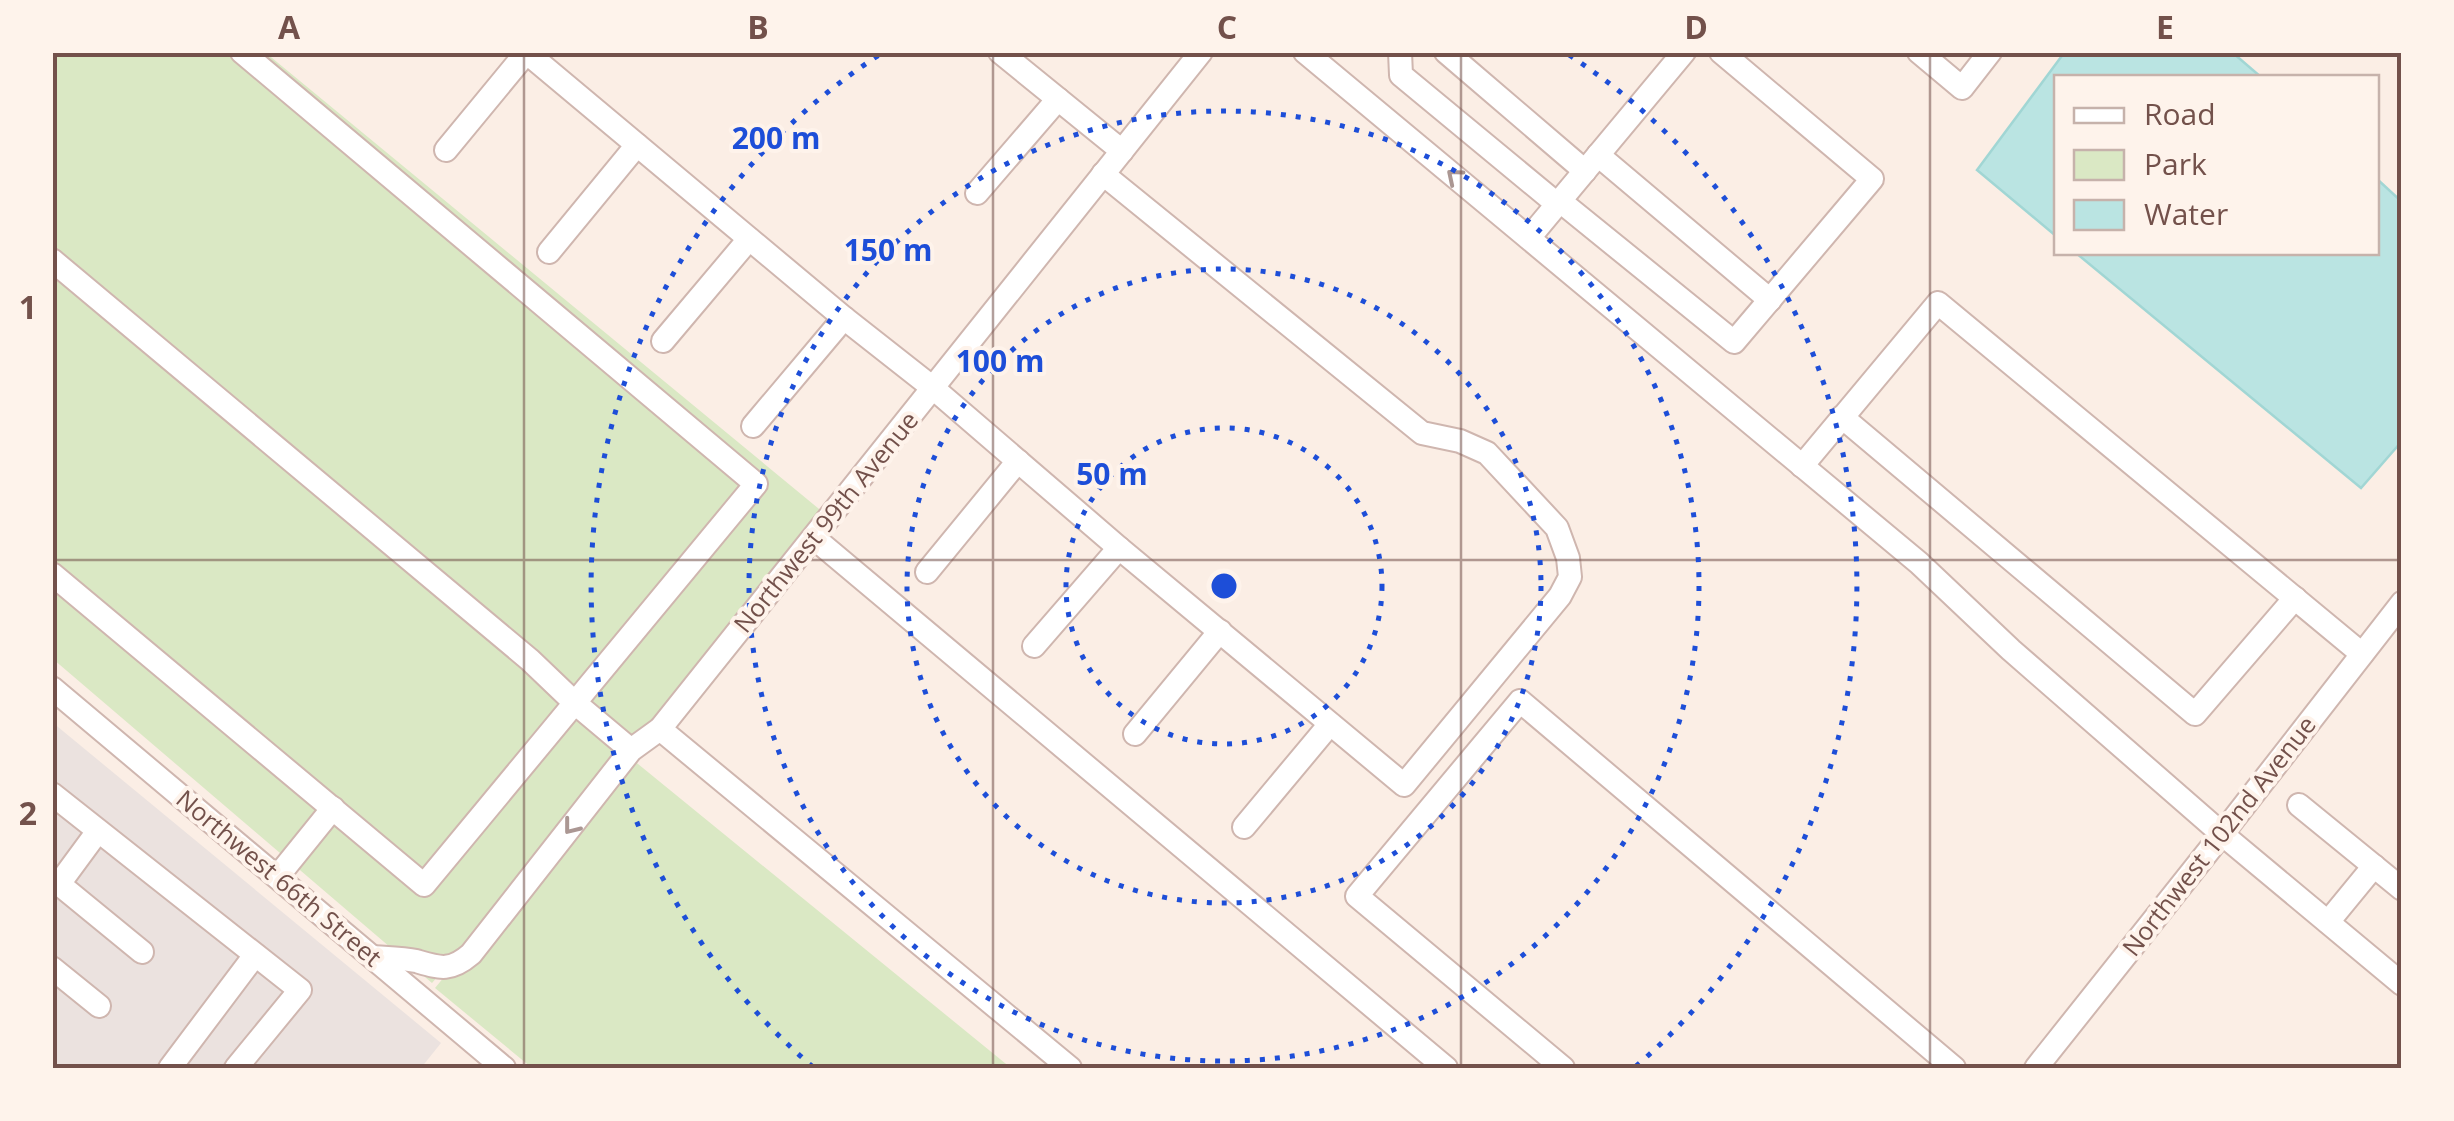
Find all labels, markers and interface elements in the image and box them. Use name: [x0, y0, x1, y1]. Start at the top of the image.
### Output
text: A: [278, 5, 301, 48]
text: B: [747, 5, 769, 48]
text: C: [1217, 5, 1237, 48]
text: D: [1684, 5, 1708, 48]
text: E: [2156, 5, 2174, 48]
legend: [2054, 75, 2379, 255]
text: Road: [2144, 93, 2216, 134]
text: 200 m: [732, 117, 820, 158]
text: Park: [2144, 143, 2207, 184]
one-way arrow: [1447, 170, 1465, 188]
text: Water: [2144, 193, 2228, 234]
text: 150 m: [844, 229, 932, 270]
text: 1: [19, 285, 37, 328]
text: 100 m: [956, 340, 1044, 381]
street label: Northwest 99th Avenue: [725, 404, 925, 639]
text: 50 m: [1076, 453, 1148, 494]
centre of rings: [1206, 568, 1242, 604]
street label: Northwest 102nd Avenue: [2114, 708, 2323, 963]
street label: Northwest 66th Street: [170, 781, 390, 973]
text: 2: [19, 791, 37, 834]
one-way arrow: [565, 815, 583, 833]

